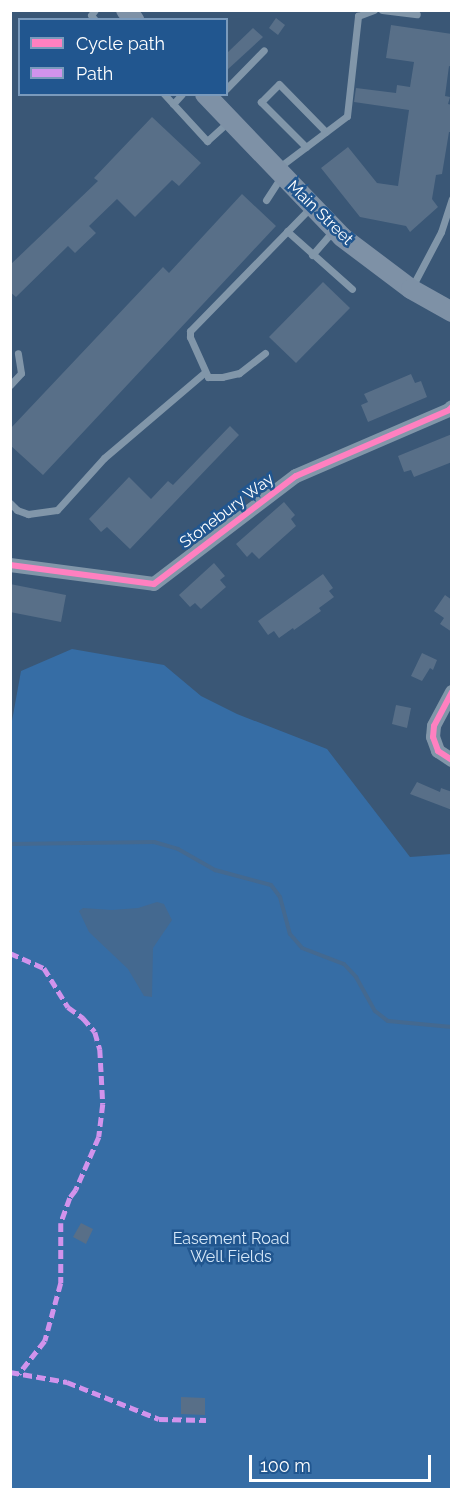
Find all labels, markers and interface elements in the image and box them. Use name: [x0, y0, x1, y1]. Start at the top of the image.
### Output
legend: [18, 18, 228, 96]
text: Cycle path: [76, 33, 165, 54]
text: Path: [76, 63, 113, 84]
street label: Main Street: [283, 177, 357, 249]
street label: Stonebury Way: [176, 469, 278, 553]
park label: Easement Road Well Fields: [173, 1229, 289, 1267]
scale bar: [252, 1443, 434, 1481]
text: 100 m: [260, 1455, 311, 1476]

